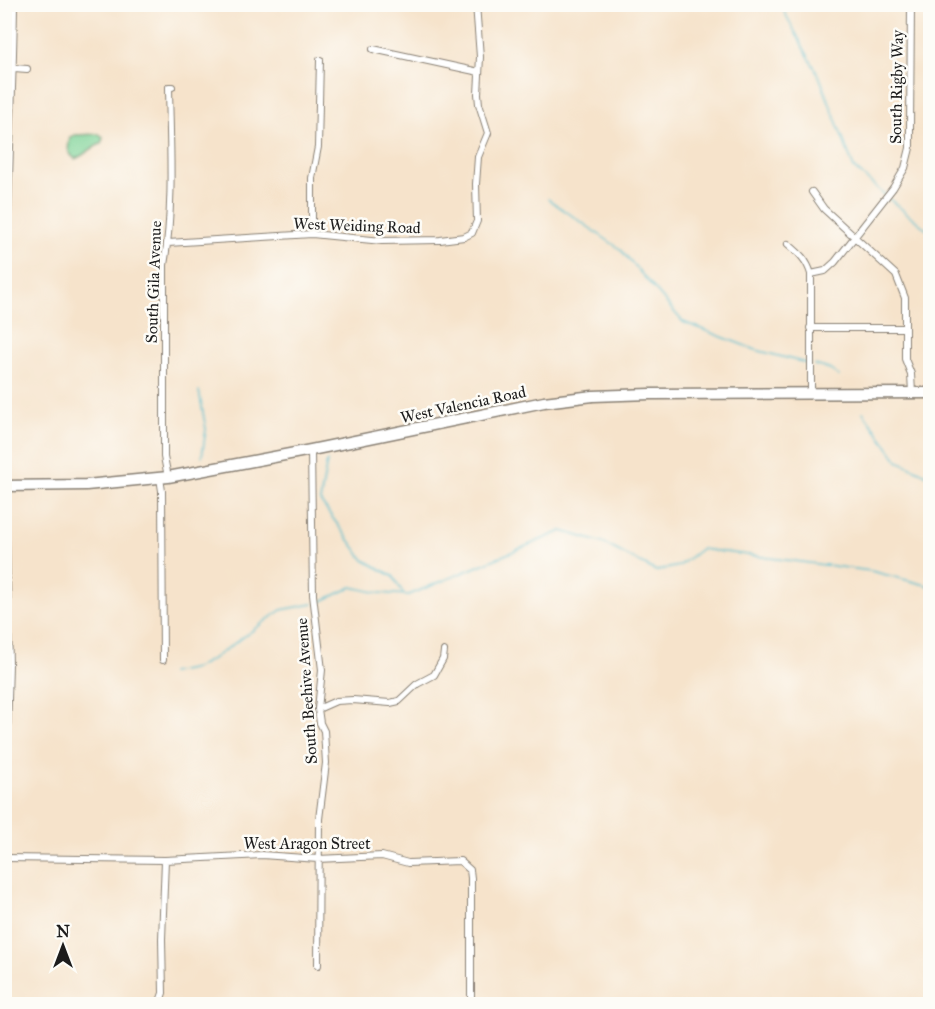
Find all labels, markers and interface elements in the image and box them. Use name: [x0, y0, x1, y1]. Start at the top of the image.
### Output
street label: South Rigby Way: [886, 29, 908, 144]
street label: West Weiding Road: [293, 214, 421, 238]
street label: South Gila Avenue: [142, 220, 165, 344]
street label: West Valencia Road: [399, 382, 528, 427]
street label: South Beehive Avenue: [292, 617, 321, 765]
street label: West Aragon Street: [243, 834, 371, 854]
north arrow: [33, 916, 93, 976]
text: N: [56, 922, 70, 941]

